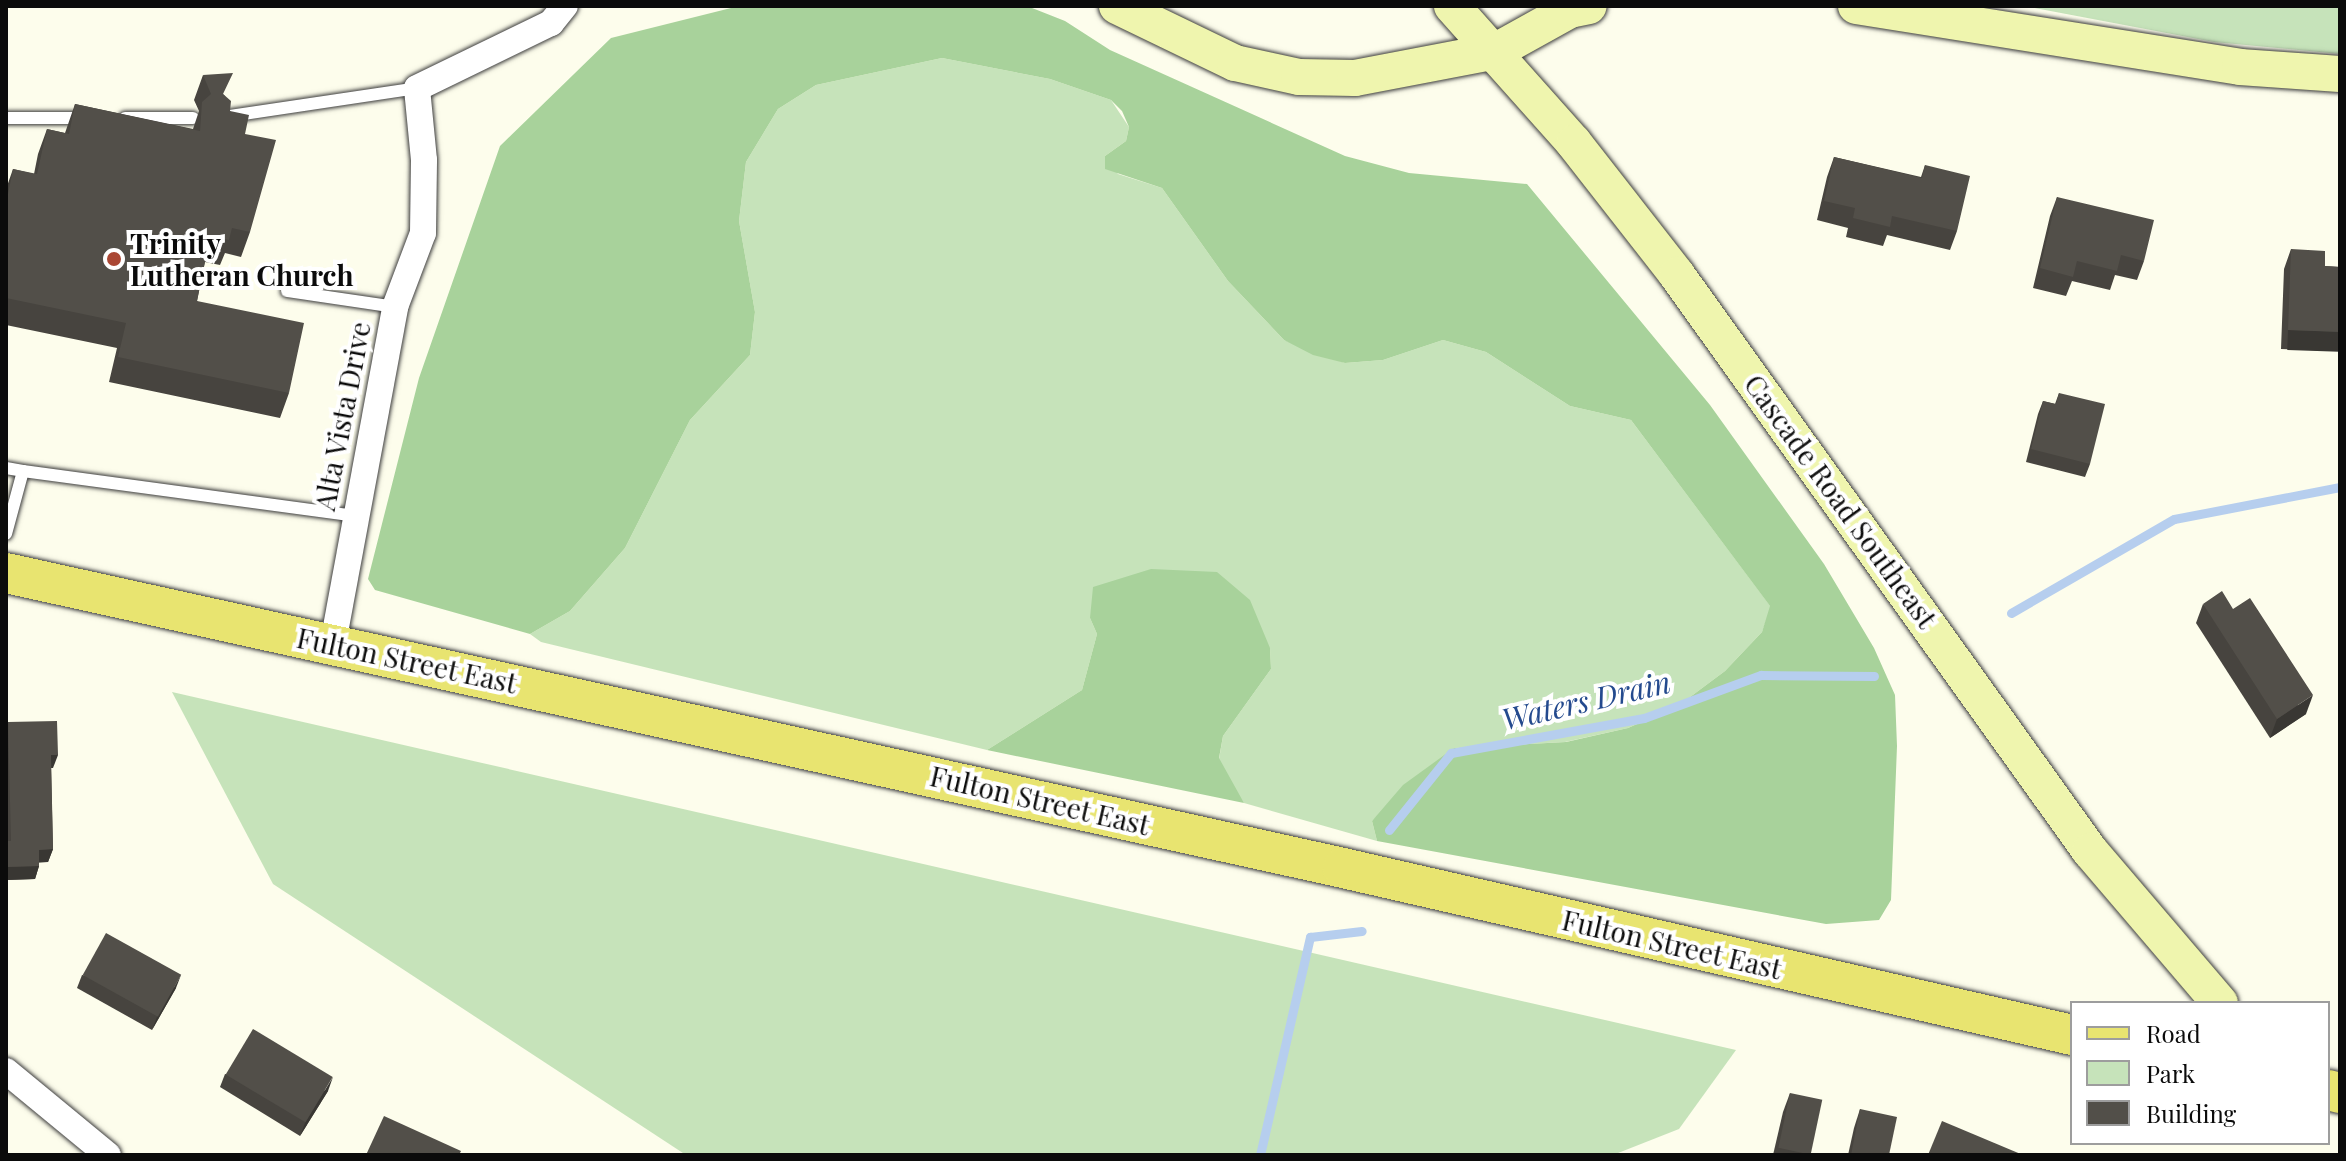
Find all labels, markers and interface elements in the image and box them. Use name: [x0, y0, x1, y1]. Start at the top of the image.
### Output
place label: Trinity Lutheran Church: [130, 226, 354, 292]
marker: Trinity Lutheran Church: [105, 250, 123, 268]
street label: Alta Vista Drive: [307, 318, 377, 514]
street label: Cascade Road Southeast: [1738, 368, 1944, 634]
street label: Fulton Street East: [294, 620, 520, 700]
water label: Waters Drain: [1498, 663, 1674, 737]
street label: Fulton Street East: [927, 758, 1153, 842]
street label: Fulton Street East: [1559, 902, 1785, 986]
legend: [2070, 1001, 2330, 1145]
text: Road: [2146, 1017, 2201, 1049]
text: Park: [2146, 1057, 2195, 1089]
text: Building: [2146, 1097, 2236, 1129]

